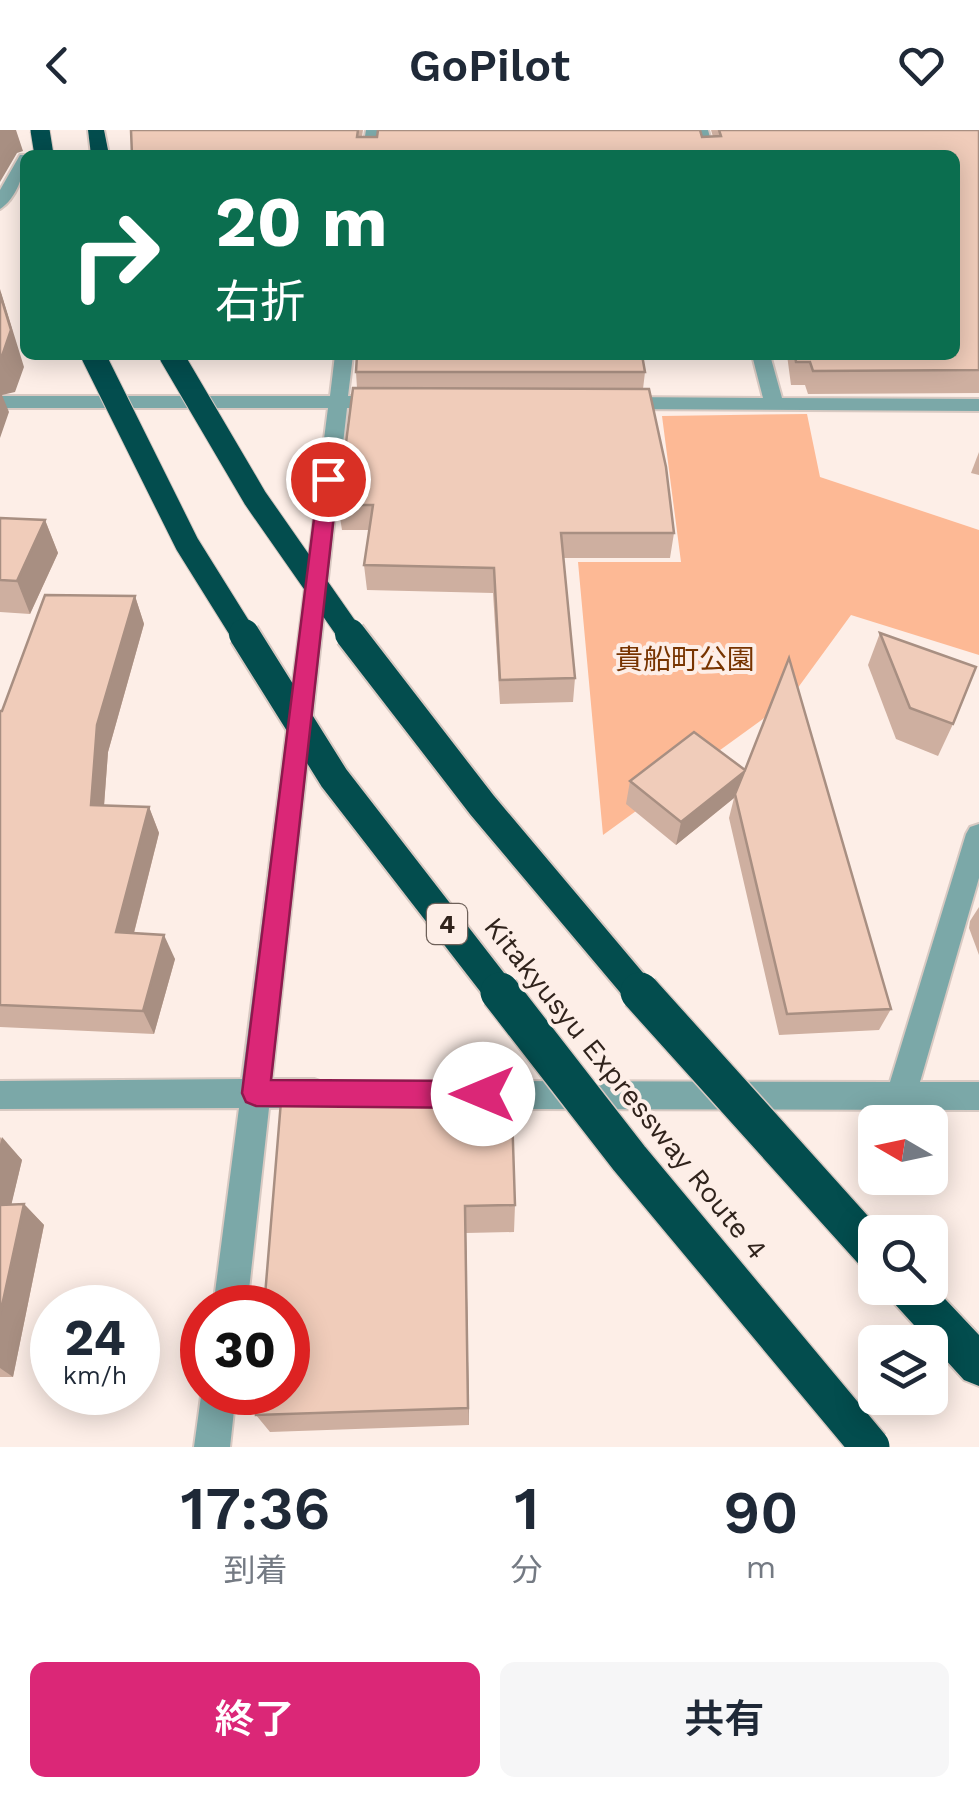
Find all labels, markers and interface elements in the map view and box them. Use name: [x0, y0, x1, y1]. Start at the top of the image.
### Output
icon: back: [30, 38, 85, 93]
icon: heart: [894, 38, 949, 93]
text: GoPilot: [409, 39, 570, 92]
text: 20 m: [215, 181, 388, 263]
icon: right: [50, 190, 180, 320]
text: 右折: [215, 275, 305, 328]
pin: [286, 437, 371, 522]
icon: arrive: [301, 452, 356, 507]
park label: 貴船町公園: [615, 643, 755, 676]
road number: 4: [427, 904, 467, 944]
street label: Kitakyusyu Expressway Route 4: [477, 911, 774, 1266]
position arrow: [431, 1042, 535, 1146]
north arrow: [858, 1105, 948, 1195]
map controls: [858, 1105, 948, 1415]
button: search: [858, 1215, 948, 1305]
speed limit sign: 30: [180, 1285, 310, 1415]
text: 24: [64, 1308, 126, 1367]
button: layers: [858, 1325, 948, 1415]
text: km/h: [63, 1361, 127, 1390]
text: 17:36: [180, 1473, 330, 1544]
text: 1: [514, 1473, 539, 1544]
text: 90: [723, 1477, 799, 1548]
text: m: [746, 1548, 776, 1586]
text: 到着: [223, 1551, 287, 1589]
text: 分: [511, 1551, 543, 1589]
button: 終了: [30, 1662, 480, 1777]
button: 共有: [500, 1662, 949, 1777]

